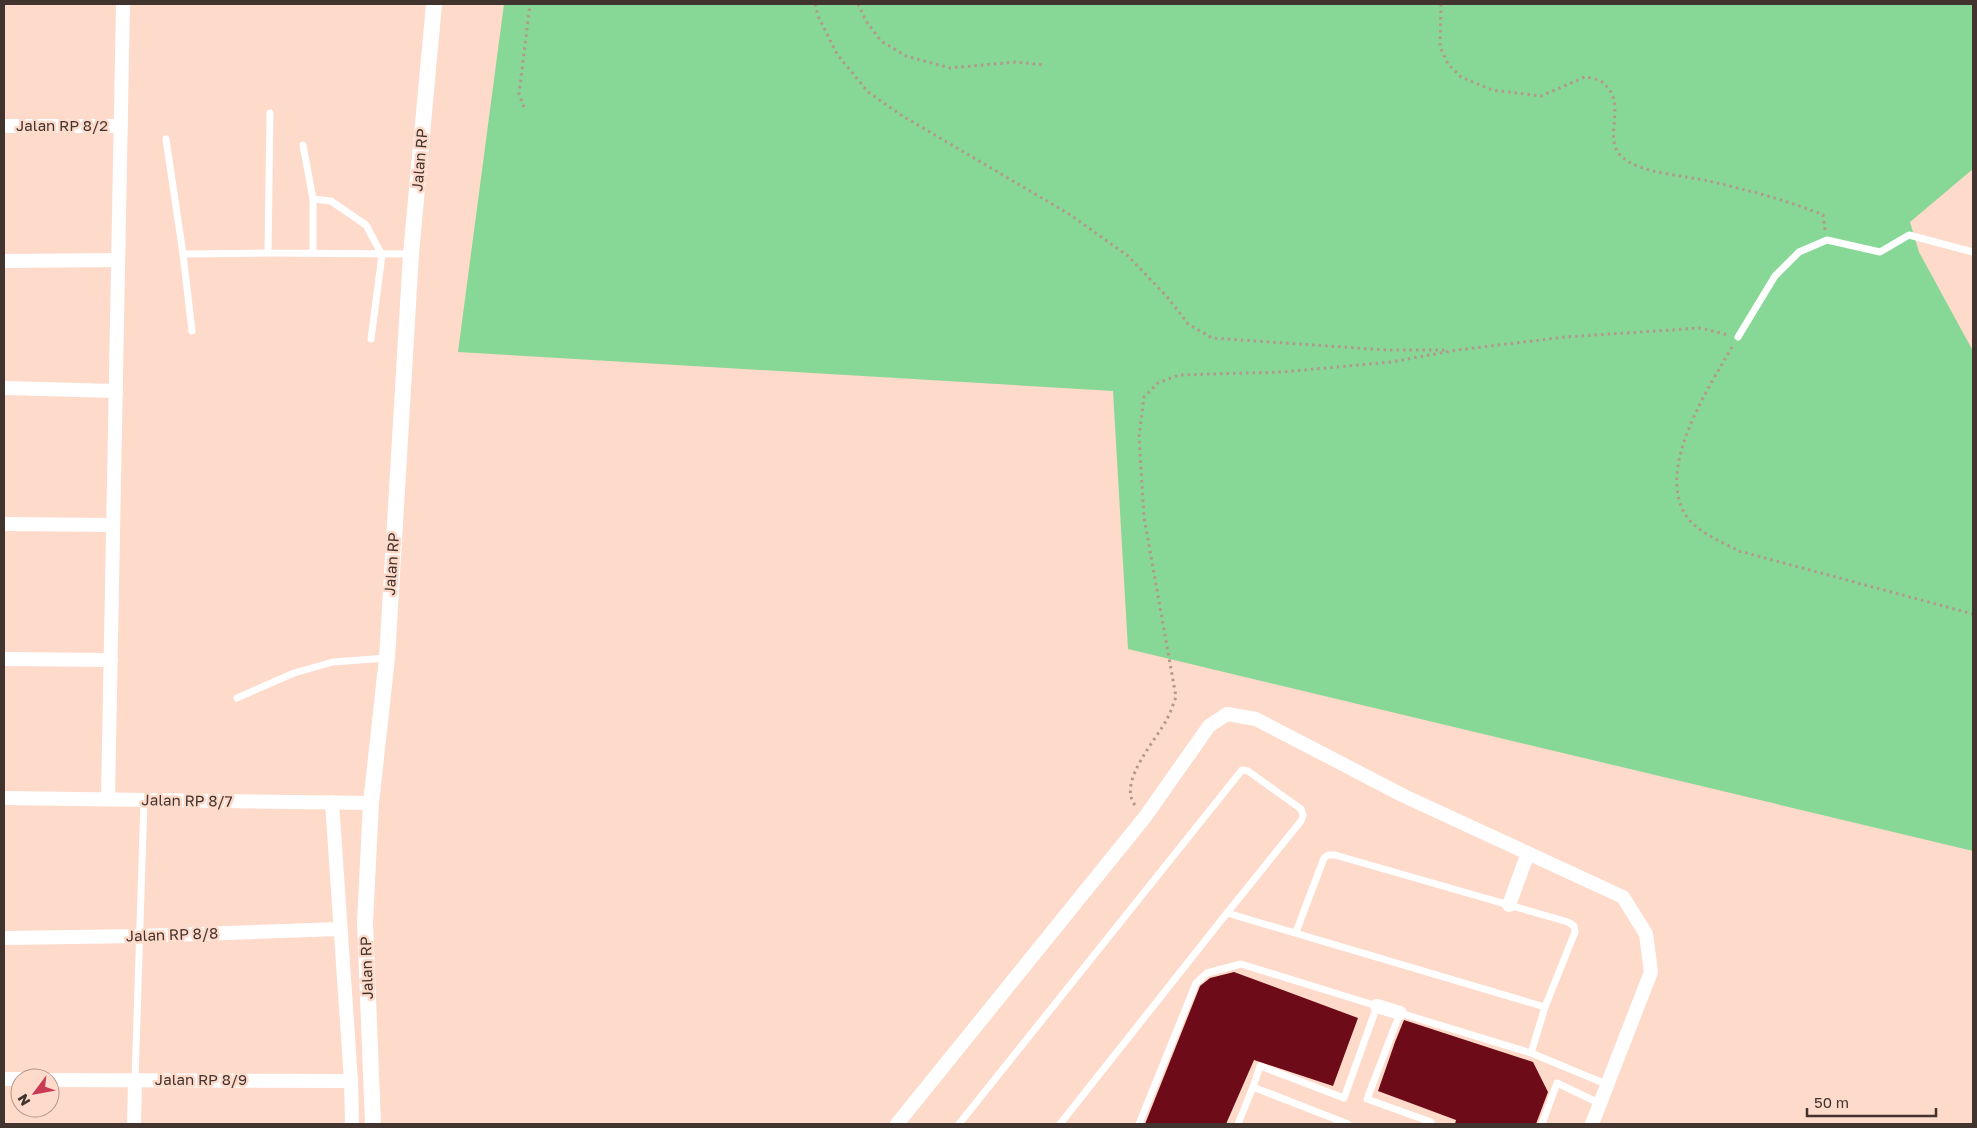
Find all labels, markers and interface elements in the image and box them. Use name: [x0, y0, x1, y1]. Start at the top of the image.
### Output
street label: Jalan RP 8/2: [16, 116, 108, 134]
street label: Jalan RP: [407, 128, 431, 192]
street label: Jalan RP: [380, 532, 402, 596]
street label: Jalan RP 8/7: [141, 790, 233, 810]
street label: Jalan RP 8/8: [126, 923, 218, 945]
street label: Jalan RP: [356, 936, 376, 1000]
north arrow: [10, 1068, 60, 1118]
street label: Jalan RP 8/9: [155, 1070, 247, 1088]
scale bar: [1807, 1086, 1936, 1118]
text: N: [14, 1091, 34, 1109]
text: 50 m: [1814, 1093, 1849, 1111]

